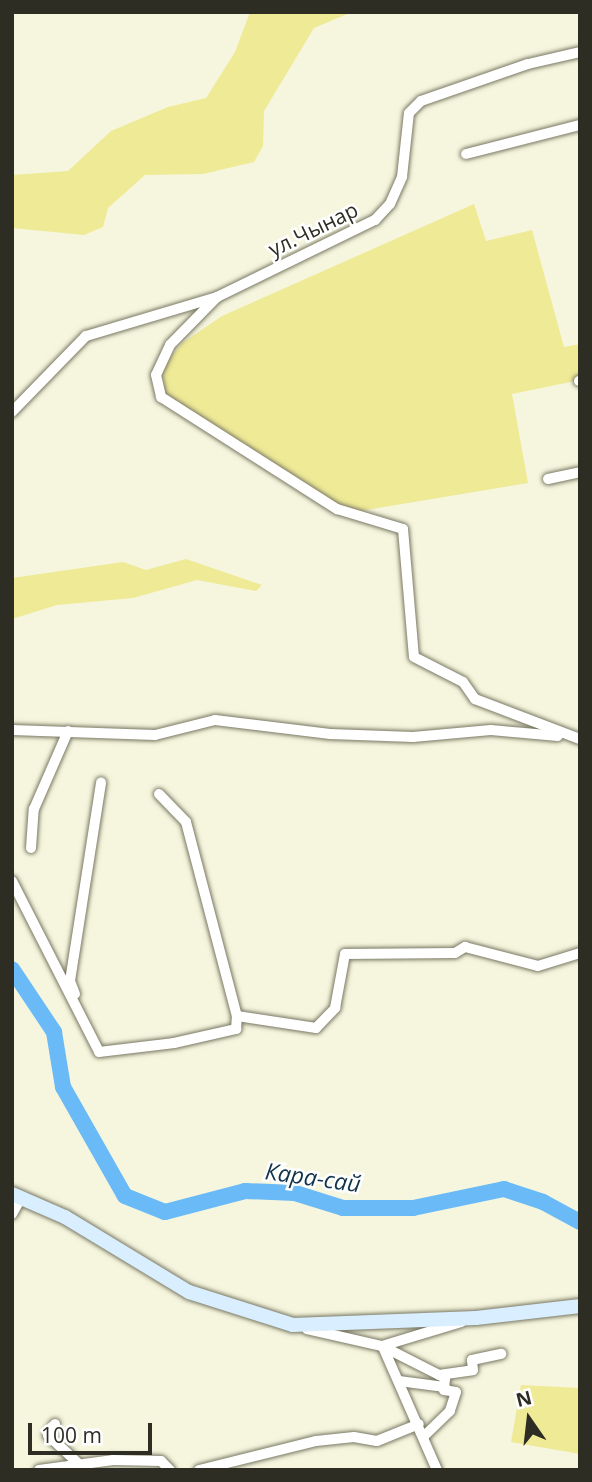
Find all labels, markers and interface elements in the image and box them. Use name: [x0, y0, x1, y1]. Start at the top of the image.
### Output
street label: ул.Чынар: [264, 197, 362, 261]
water label: Кара-сай: [264, 1157, 362, 1197]
north arrow: [494, 1384, 564, 1454]
text: N: [513, 1384, 535, 1413]
scale bar: [32, 1408, 156, 1452]
text: 100 m: [41, 1421, 102, 1449]

